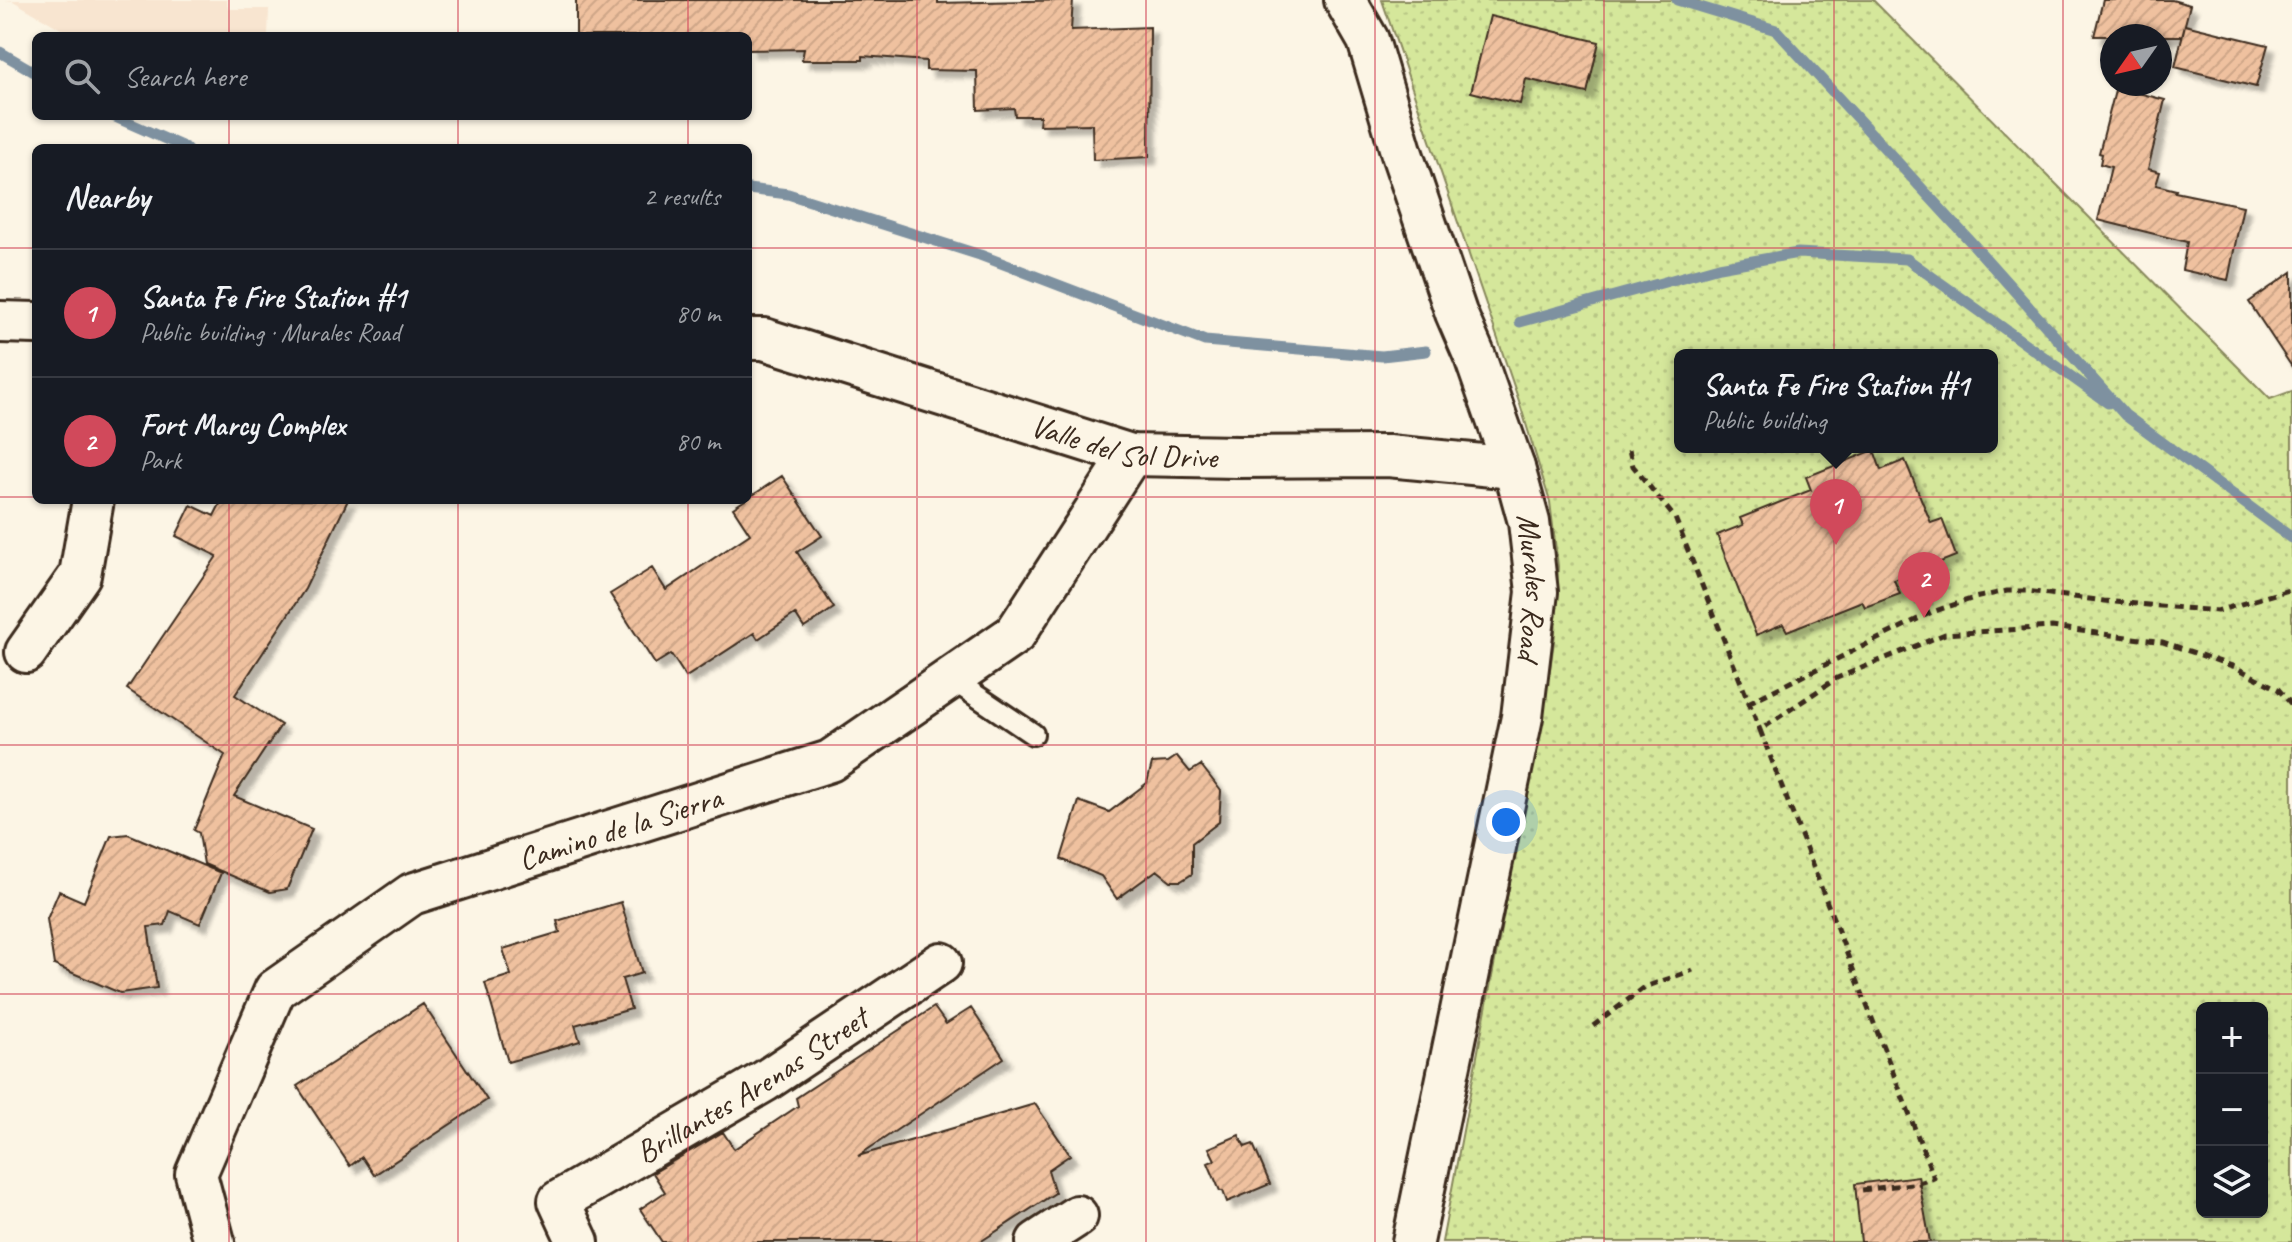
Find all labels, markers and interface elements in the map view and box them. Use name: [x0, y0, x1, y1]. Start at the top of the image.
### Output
north arrow: [2100, 24, 2172, 96]
search box: [32, 32, 752, 120]
icon: search: [60, 54, 104, 98]
text: Search here: [124, 57, 246, 95]
text: Nearby: [64, 175, 150, 218]
text: 2 results: [644, 180, 720, 213]
text: Santa Fe Fire Station #1: [140, 278, 406, 316]
text: 1: [84, 297, 96, 330]
text: 80 m: [676, 297, 720, 330]
text: Public building · Murales Road: [140, 316, 400, 349]
popup: [1674, 349, 1998, 453]
text: Santa Fe Fire Station #1: [1703, 366, 1969, 404]
text: Public building: [1703, 404, 1826, 437]
street label: Valle del Sol Drive: [1026, 405, 1220, 478]
text: Fort Marcy Complex: [140, 406, 345, 444]
text: 2: [84, 425, 96, 458]
text: 80 m: [676, 425, 720, 458]
text: Park: [140, 444, 181, 477]
pin: 1: [1810, 479, 1862, 545]
street label: Murales Road: [1507, 512, 1557, 667]
pin: 2: [1898, 552, 1950, 618]
street label: Camino de la Sierra: [513, 776, 729, 880]
your location: [1486, 802, 1526, 842]
street label: Brillantes Arenas Street: [629, 996, 879, 1173]
map controls: [2196, 1002, 2268, 1218]
button: +: [2196, 1002, 2268, 1074]
button: −: [2196, 1074, 2268, 1146]
button: layers: [2196, 1146, 2268, 1218]

